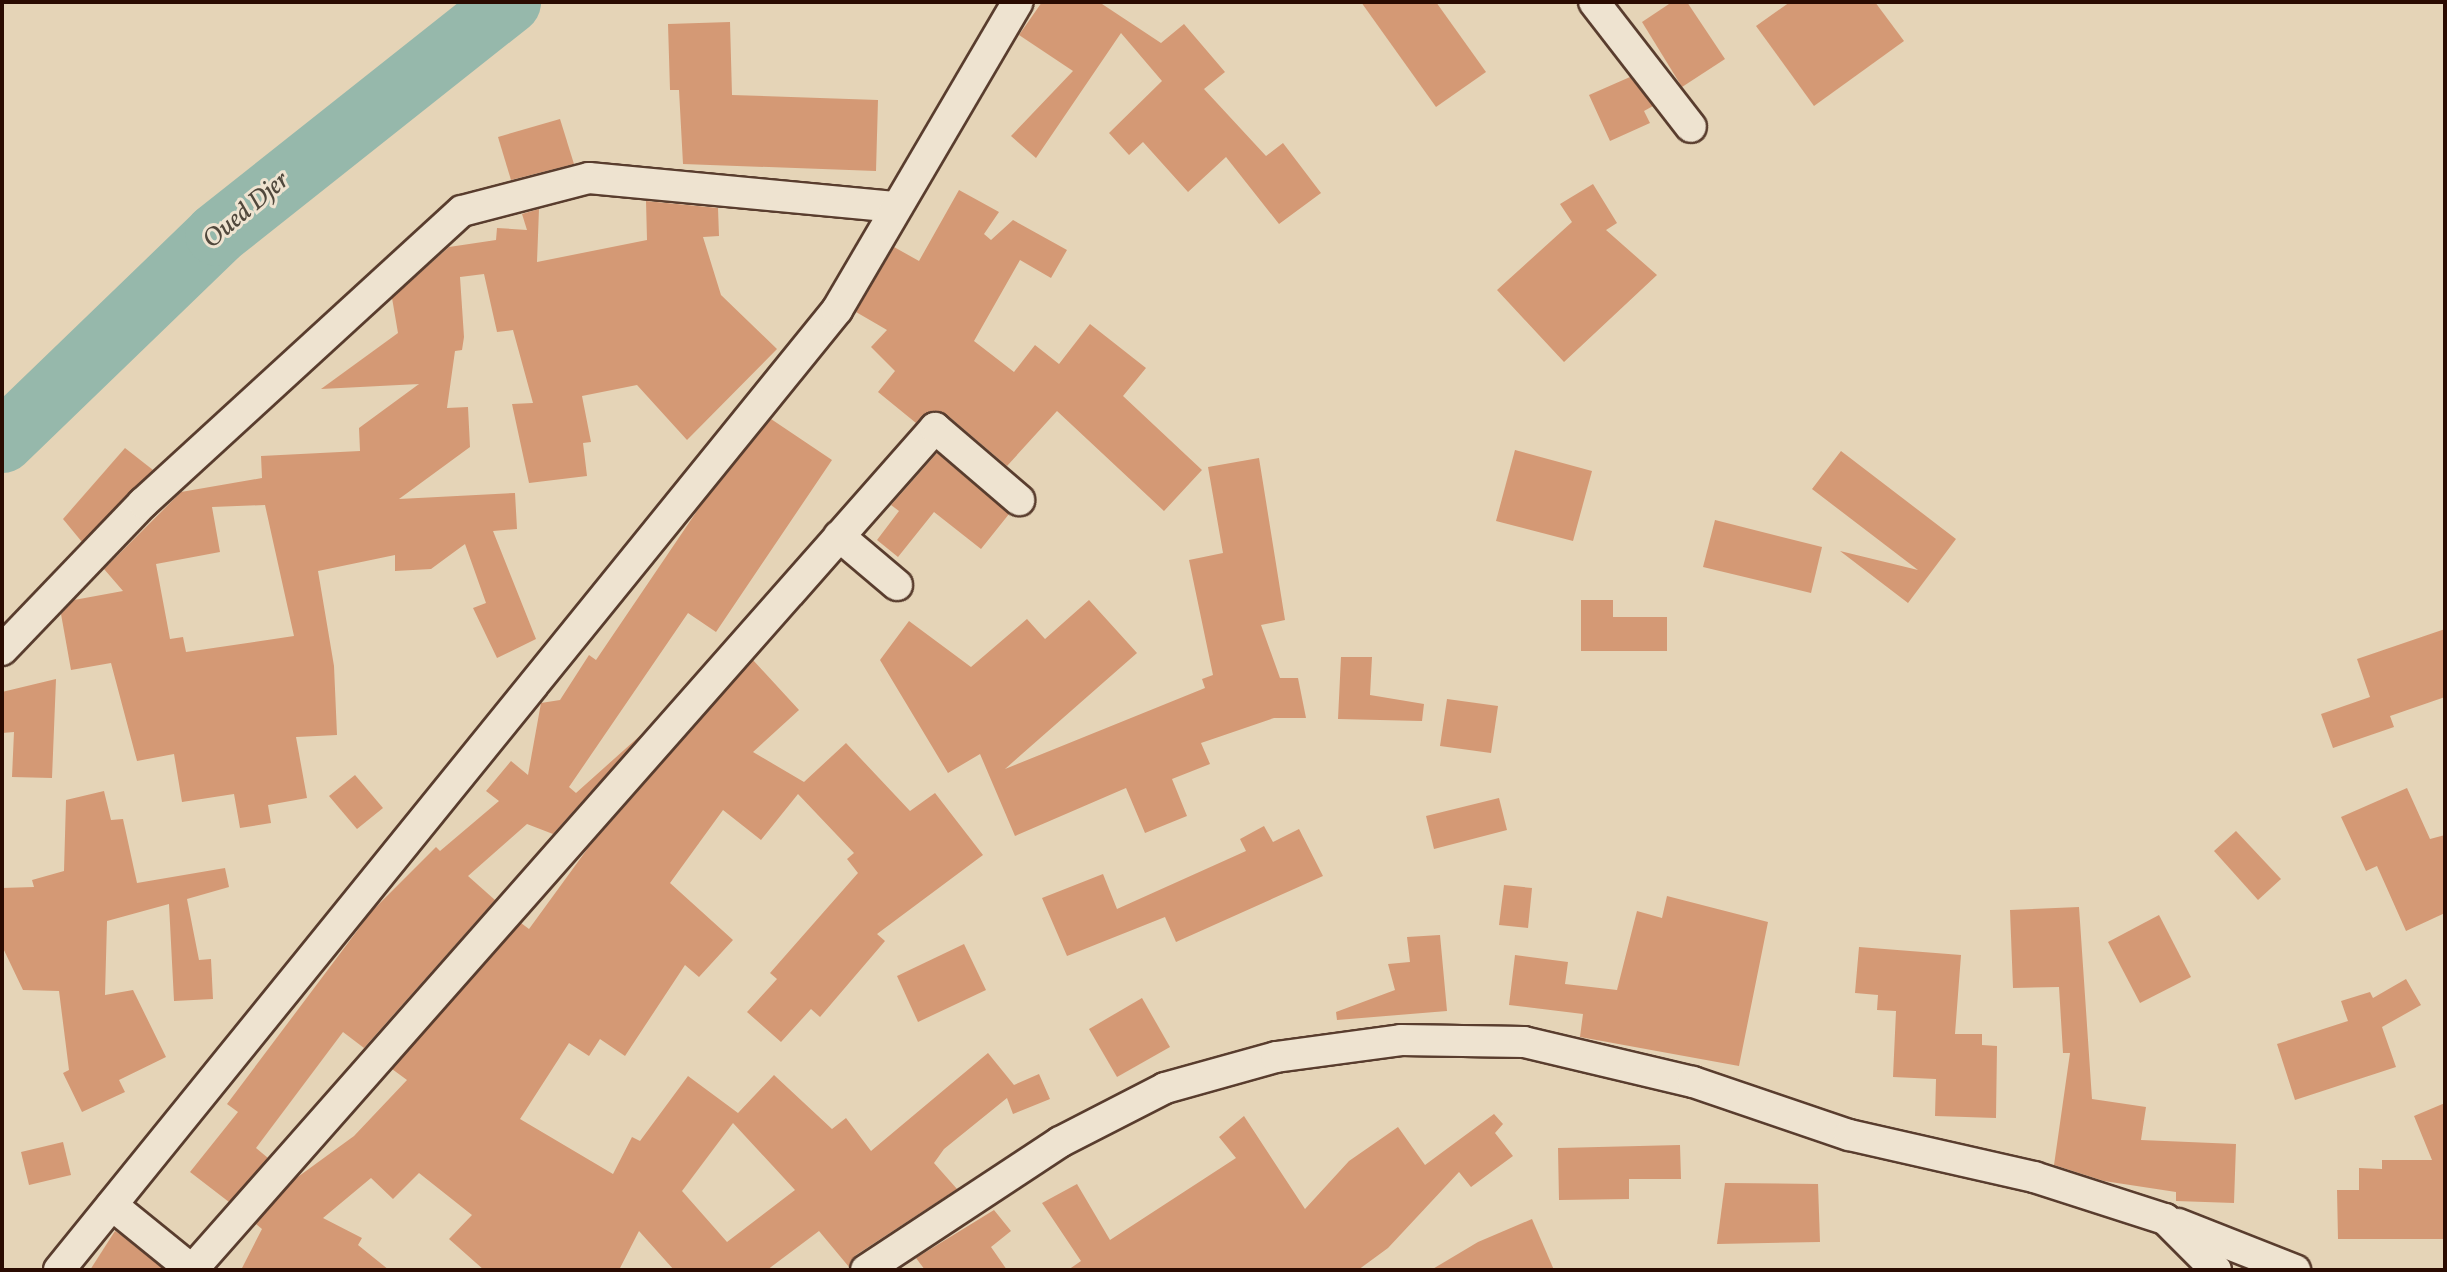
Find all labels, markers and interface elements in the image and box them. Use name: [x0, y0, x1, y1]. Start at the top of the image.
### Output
water label: Oued Djer: [197, 166, 297, 256]

